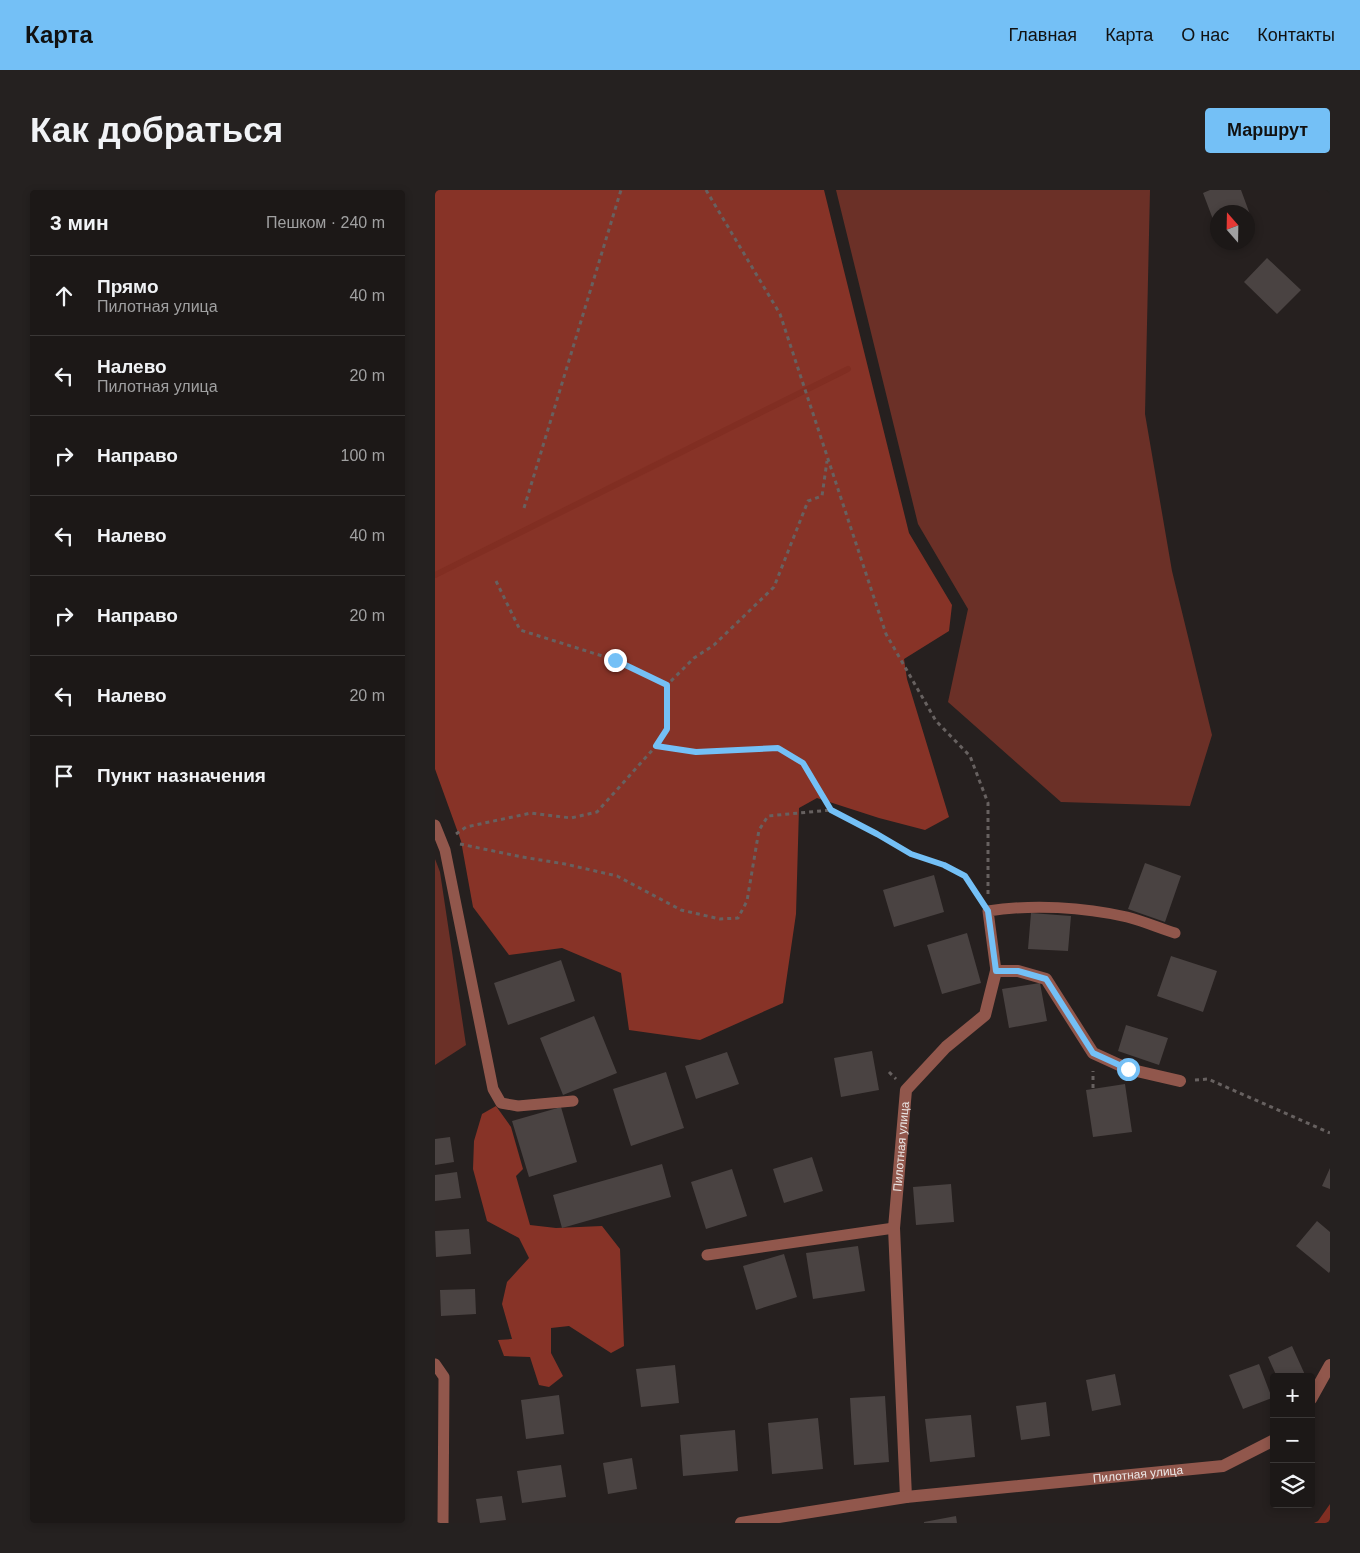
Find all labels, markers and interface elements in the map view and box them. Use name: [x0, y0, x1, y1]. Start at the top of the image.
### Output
text: Карта: [25, 21, 93, 48]
text: Главная: [1009, 25, 1077, 45]
text: Карта: [1105, 25, 1153, 45]
text: О нас: [1181, 25, 1229, 45]
text: Контакты: [1257, 25, 1335, 45]
button: Маршрут: [1205, 108, 1330, 153]
text: Как добраться: [30, 110, 283, 149]
north arrow: [1210, 205, 1255, 250]
text: 3 мин: [50, 211, 109, 234]
text: Пешком · 240 m: [266, 214, 385, 231]
text: Прямо: [97, 276, 159, 297]
icon: ahead: [50, 282, 78, 310]
text: 40 m: [349, 287, 385, 304]
text: Пилотная улица: [97, 298, 218, 315]
text: Налево: [97, 356, 167, 377]
icon: left: [50, 362, 78, 390]
text: 20 m: [349, 367, 385, 384]
text: Пилотная улица: [97, 378, 218, 395]
icon: right: [50, 442, 78, 470]
text: Направо: [97, 445, 178, 466]
text: 100 m: [341, 447, 385, 464]
icon: left: [50, 522, 78, 550]
text: Налево: [97, 525, 167, 546]
text: 40 m: [349, 527, 385, 544]
icon: right: [50, 602, 78, 630]
text: Направо: [97, 605, 178, 626]
text: 20 m: [349, 607, 385, 624]
route end: [604, 649, 627, 672]
icon: left: [50, 682, 78, 710]
text: Налево: [97, 685, 167, 706]
text: 20 m: [349, 687, 385, 704]
icon: arrive: [50, 762, 78, 790]
text: Пункт назначения: [97, 765, 266, 786]
route start: [1117, 1058, 1140, 1081]
street label: Пилотная улица: [890, 1101, 912, 1192]
map controls: [1270, 1373, 1315, 1508]
button: +: [1270, 1373, 1315, 1418]
button: −: [1270, 1418, 1315, 1463]
street label: Пилотная улица: [1092, 1463, 1184, 1486]
button: layers: [1270, 1463, 1315, 1508]

